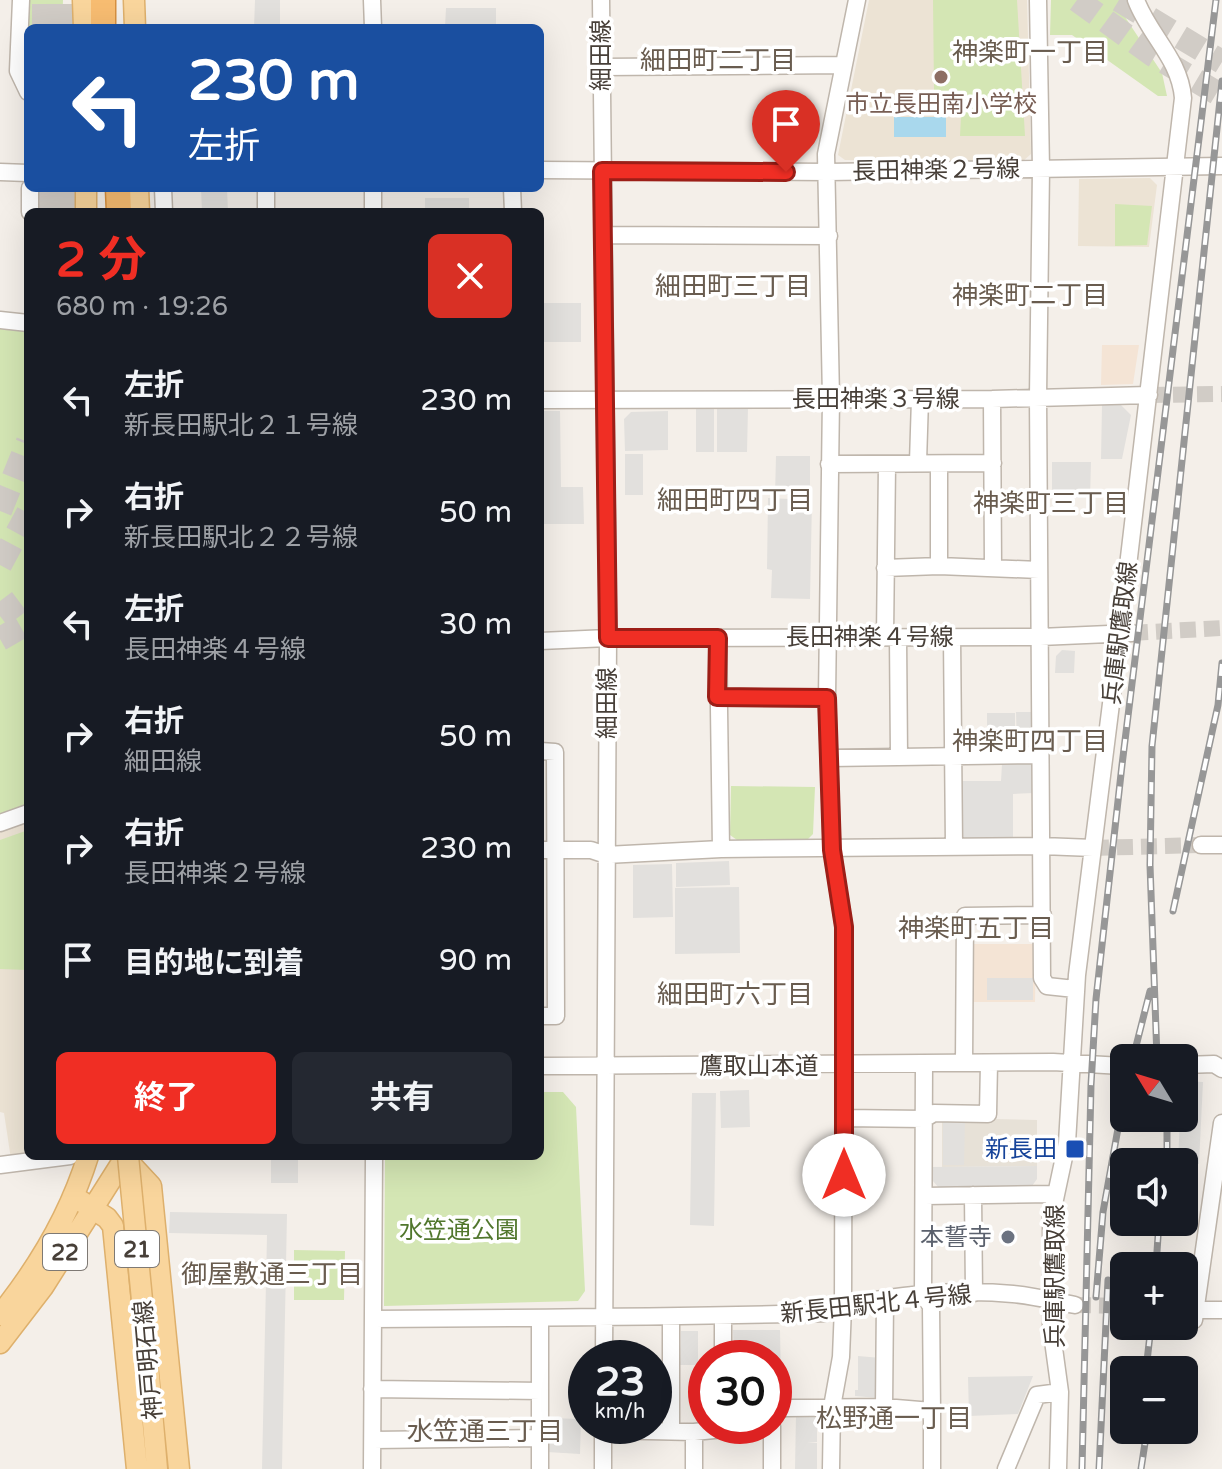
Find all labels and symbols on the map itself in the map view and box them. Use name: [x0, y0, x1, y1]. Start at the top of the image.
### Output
street label: 細田線: [587, 19, 616, 91]
district label: 神楽町一丁目: [952, 37, 1108, 68]
district label: 細田町二丁目: [640, 45, 796, 76]
marker: 市立長田南小学校: [932, 68, 950, 86]
pin: [752, 90, 820, 172]
place label: 市立長田南小学校: [845, 90, 1037, 119]
street label: 長田神楽２号線: [852, 155, 1020, 186]
district label: 細田町三丁目: [655, 271, 811, 302]
district label: 神楽町二丁目: [952, 280, 1108, 311]
street label: 長田神楽３号線: [792, 385, 960, 414]
district label: 細田町四丁目: [657, 485, 813, 516]
district label: 神楽町三丁目: [973, 488, 1129, 519]
street label: 兵庫駅鷹取線: [1097, 560, 1144, 706]
street label: 長田神楽４号線: [786, 623, 954, 652]
street label: 細田線: [593, 667, 622, 739]
district label: 神楽町四丁目: [952, 726, 1108, 757]
district label: 神楽町五丁目: [898, 913, 1054, 944]
district label: 細田町六丁目: [657, 979, 813, 1010]
north arrow: [1110, 1044, 1198, 1132]
street label: 鷹取山本道: [699, 1052, 819, 1081]
position arrow: [802, 1133, 886, 1217]
place label: 新長田: [985, 1135, 1057, 1164]
marker: 新長田: [1064, 1138, 1086, 1160]
street label: 兵庫駅鷹取線: [1041, 1204, 1070, 1348]
park label: 水笠通公園: [399, 1216, 519, 1245]
place label: 本誓寺: [920, 1223, 992, 1252]
marker: 本誓寺: [999, 1228, 1017, 1246]
road number: 21: [115, 1231, 159, 1267]
road number: 22: [43, 1234, 87, 1270]
district label: 御屋敷通三丁目: [181, 1259, 363, 1290]
street label: 新長田駅北４号線: [779, 1280, 973, 1329]
street label: 神戸明石線: [129, 1299, 168, 1421]
speed limit sign: 30: [688, 1340, 792, 1444]
district label: 松野通一丁目: [816, 1403, 972, 1434]
district label: 水笠通三丁目: [407, 1416, 563, 1447]

